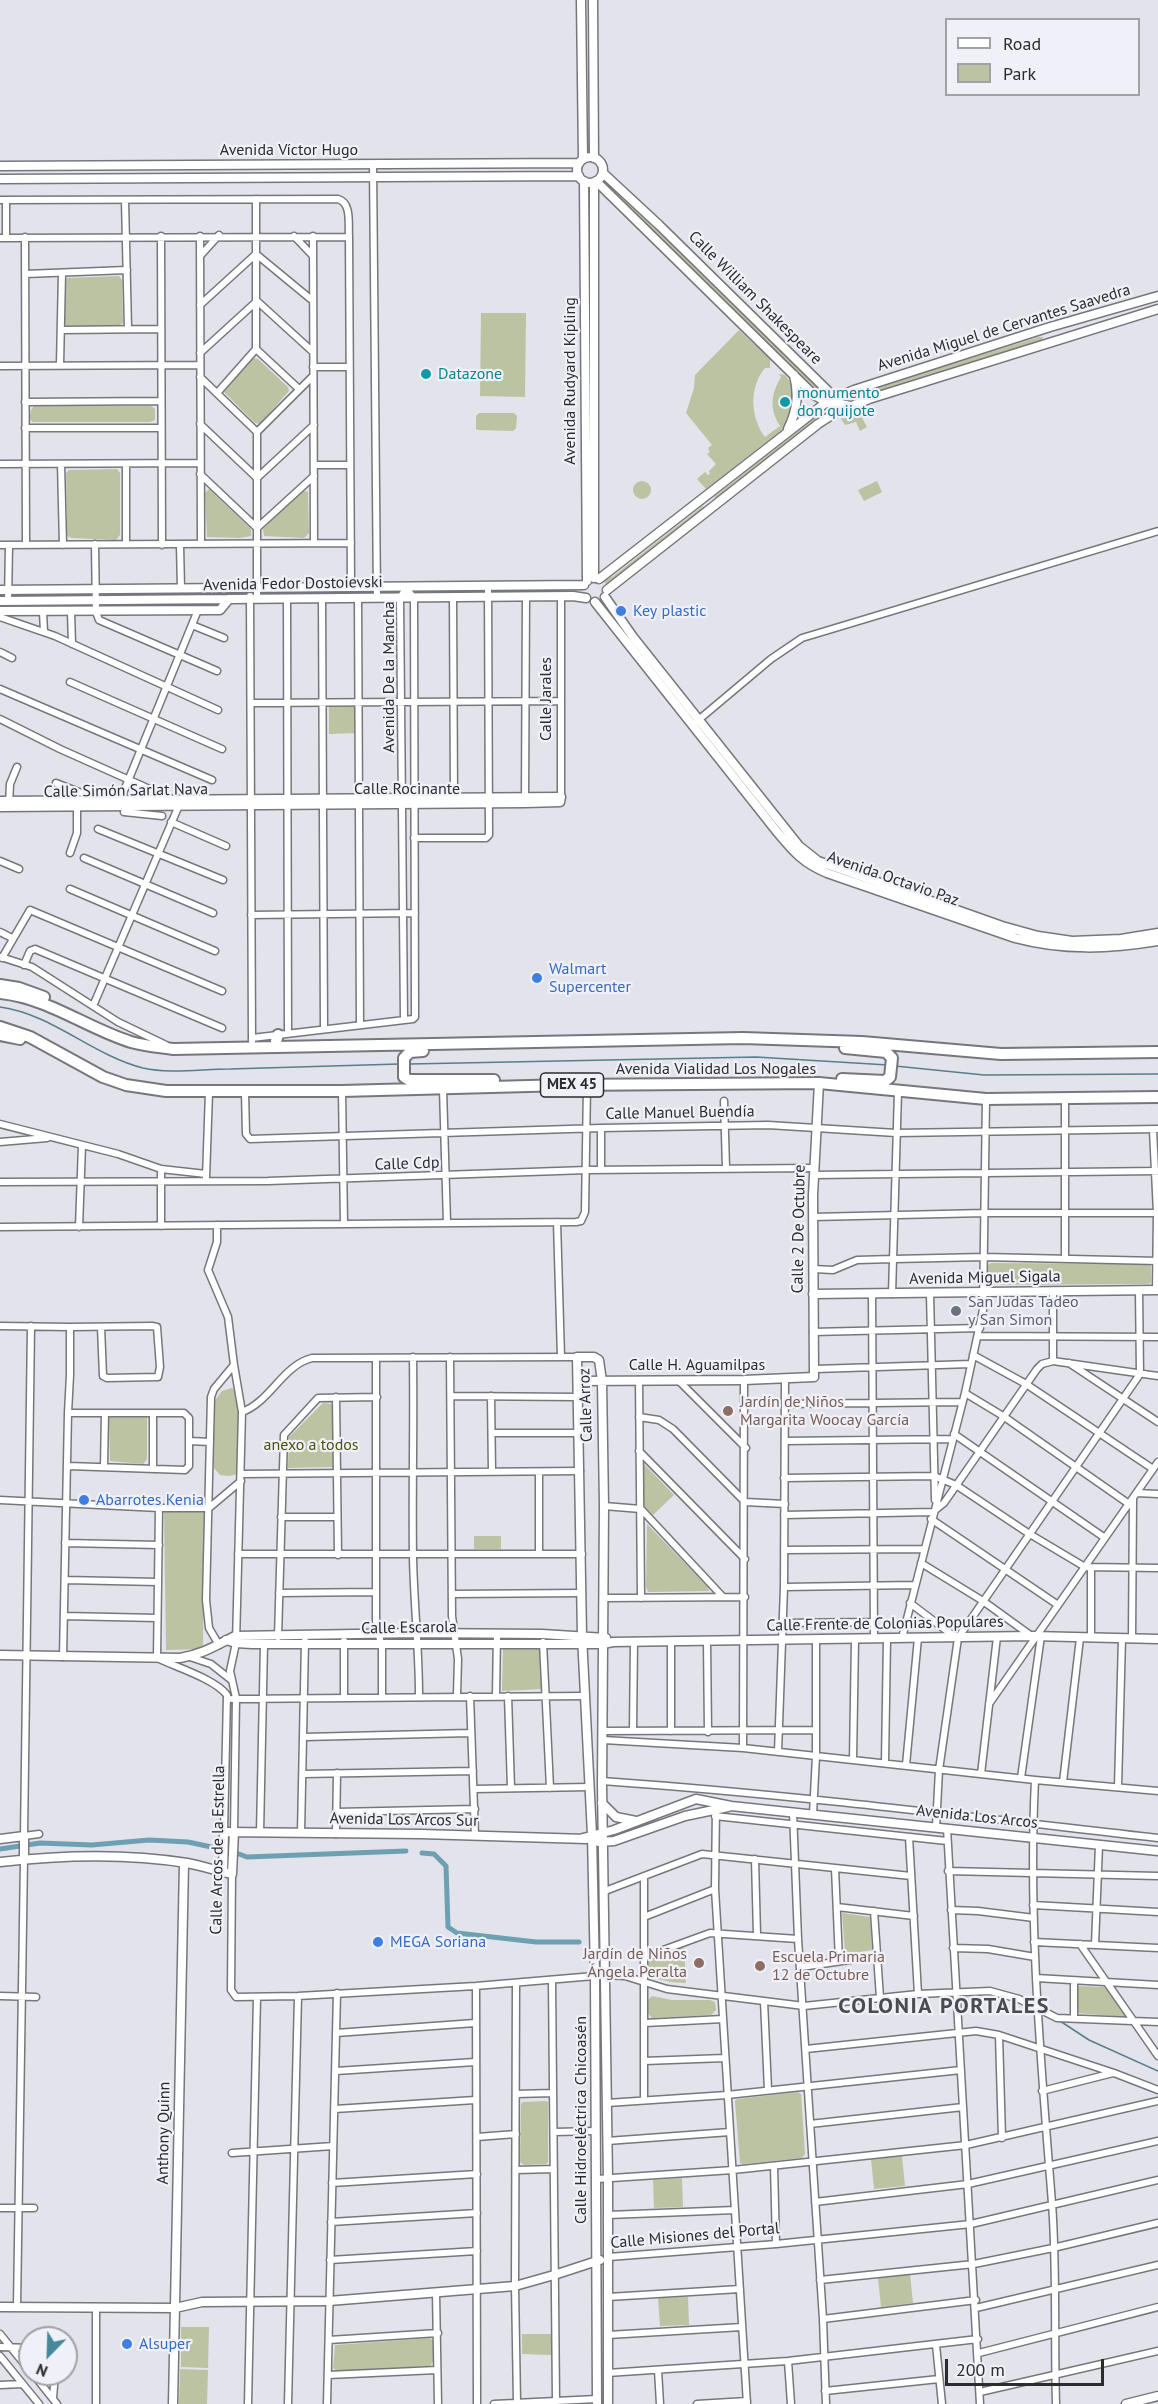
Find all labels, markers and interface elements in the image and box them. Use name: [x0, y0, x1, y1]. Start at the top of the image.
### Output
legend: [945, 18, 1140, 96]
text: Road: [1003, 32, 1041, 55]
text: Park: [1003, 62, 1036, 85]
street label: Avenida Víctor Hugo: [220, 140, 358, 160]
street label: Calle William Shakespeare: [684, 227, 826, 369]
street label: Avenida Miguel de Cervantes Saavedra: [875, 280, 1133, 376]
street label: Avenida Rudyard Kipling: [560, 297, 580, 465]
place label: Datazone: [438, 364, 502, 384]
marker: Datazone: [419, 367, 433, 381]
place label: monumento don quijote: [797, 383, 880, 421]
marker: monumento don quijote: [778, 395, 792, 409]
street label: Avenida Fedor Dostoievski: [203, 573, 383, 595]
street label: Avenida De la Mancha: [379, 601, 399, 753]
place label: Key plastic: [633, 601, 706, 621]
marker: Key plastic: [614, 604, 628, 618]
street label: Calle Jarales: [536, 657, 556, 741]
street label: Calle Rocinante: [354, 779, 460, 799]
street label: Calle Simón Sarlat Nava: [44, 780, 208, 802]
street label: Avenida Octavio Paz: [825, 847, 961, 911]
place label: Walmart Supercenter: [549, 959, 631, 997]
marker: Walmart Supercenter: [530, 971, 544, 985]
street label: Avenida Vialidad Los Nogales: [616, 1059, 816, 1079]
road number: MEX 45: [540, 1073, 604, 1097]
street label: Calle Manuel Buendía: [605, 1102, 755, 1124]
street label: Calle Cdp: [374, 1153, 440, 1175]
street label: Calle 2 De Octubre: [788, 1164, 810, 1294]
street label: Avenida Miguel Sigala: [909, 1267, 1061, 1289]
place label: San Judas Tadeo y San Simon: [968, 1292, 1079, 1330]
marker: San Judas Tadeo y San Simon: [949, 1304, 963, 1318]
street label: Calle H. Aguamilpas: [629, 1355, 765, 1375]
street label: Calle Arroz: [575, 1368, 597, 1442]
place label: Jardín de Niños Margarita Woocay García: [740, 1392, 909, 1430]
marker: Jardín de Niños Margarita Woocay García: [721, 1404, 735, 1418]
park label: anexo a todos: [263, 1435, 359, 1455]
place label: Abarrotes Kenia: [96, 1490, 204, 1510]
marker: Abarrotes Kenia: [77, 1493, 91, 1507]
street label: Calle Frente de Colonias Populares: [766, 1612, 1004, 1636]
street label: Calle Escarola: [361, 1618, 457, 1638]
street label: Calle Arcos de la Estrella: [207, 1765, 229, 1935]
street label: Avenida Los Arcos: [915, 1801, 1039, 1833]
street label: Avenida Los Arcos Sur: [329, 1809, 479, 1831]
place label: MEGA Soriana: [390, 1932, 486, 1952]
marker: MEGA Soriana: [371, 1935, 385, 1949]
place label: Jardín de Niños Ángela Peralta: [583, 1944, 687, 1982]
place label: Escuela Primaria 12 de Octubre: [772, 1947, 885, 1985]
marker: Jardín de Niños Ángela Peralta: [692, 1956, 706, 1970]
marker: Escuela Primaria 12 de Octubre: [753, 1959, 767, 1973]
district label: COLONIA PORTALES: [838, 1994, 1050, 2020]
street label: Calle Hidroeléctrica Chicoasén: [571, 2016, 591, 2224]
street label: Anthony Quinn: [154, 2081, 174, 2185]
street label: Calle Misiones del Portal: [610, 2219, 780, 2253]
north arrow: [18, 2326, 78, 2386]
place label: Alsuper: [139, 2334, 191, 2354]
marker: Alsuper: [120, 2337, 134, 2351]
scale bar: [948, 2347, 1107, 2385]
text: 200 m: [956, 2358, 1005, 2381]
text: N: [33, 2359, 51, 2382]

